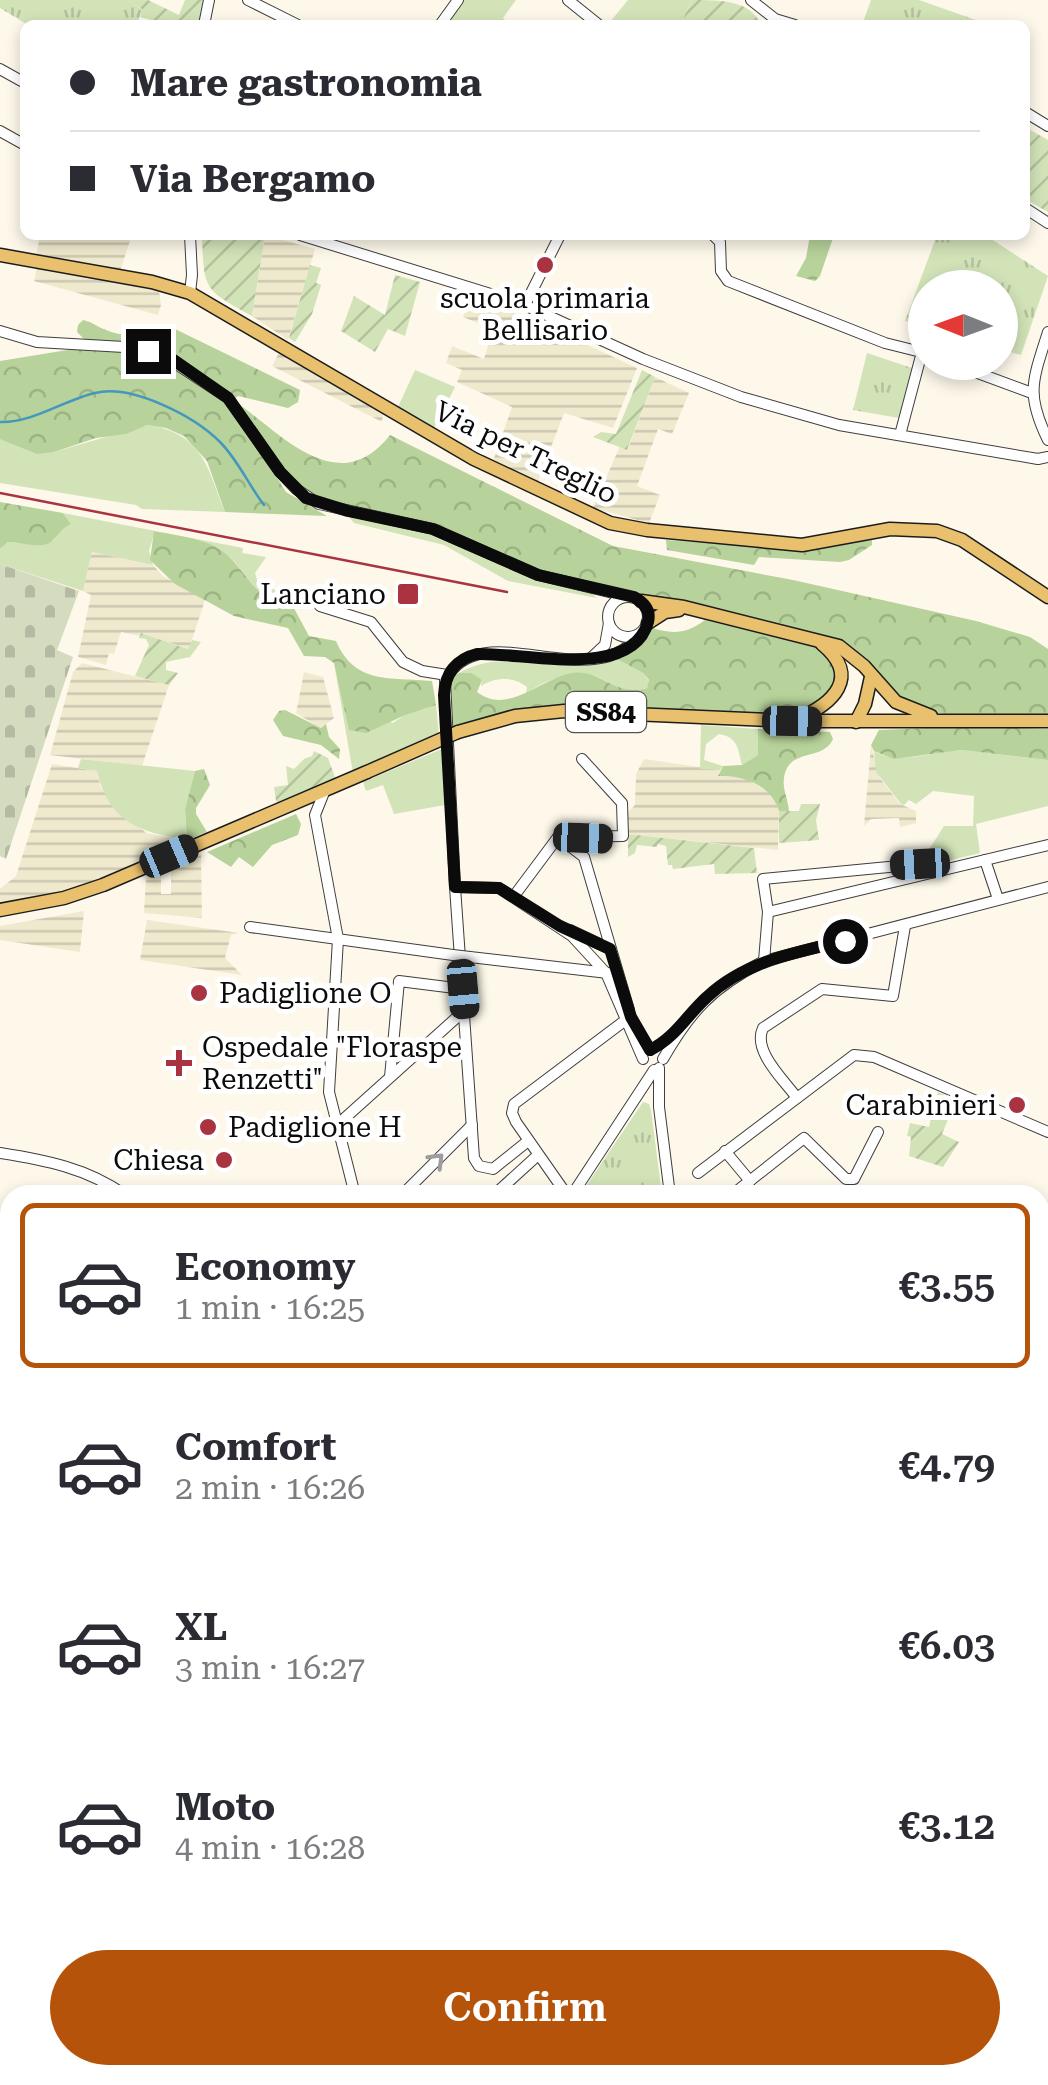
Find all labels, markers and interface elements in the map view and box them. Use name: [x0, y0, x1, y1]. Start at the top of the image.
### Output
text: Mare gastronomia: [130, 61, 482, 105]
text: Via Bergamo: [130, 157, 375, 201]
marker: scuola primaria Bellisario: [534, 254, 556, 276]
north arrow: [908, 270, 1018, 380]
map controls: [908, 270, 1018, 380]
place label: scuola primaria Bellisario: [440, 282, 650, 347]
route end: [126, 329, 171, 374]
street label: Via per Treglio: [429, 394, 622, 511]
place label: Lanciano: [260, 578, 386, 611]
marker: Lanciano: [395, 581, 421, 607]
road number: SS84: [566, 692, 646, 732]
car: [762, 705, 822, 737]
car: [552, 822, 614, 854]
car: [136, 830, 202, 882]
car: [889, 847, 951, 881]
route start: [823, 919, 868, 964]
car: [445, 958, 481, 1020]
place label: Padiglione O: [219, 977, 391, 1010]
marker: Padiglione O: [188, 982, 210, 1004]
place label: Ospedale "Floraspe Renzetti": [202, 1031, 462, 1096]
marker: Ospedale "Floraspe Renzetti": [166, 1050, 192, 1076]
place label: Carabinieri: [846, 1089, 997, 1122]
marker: Carabinieri: [1006, 1094, 1028, 1116]
place label: Padiglione H: [228, 1111, 402, 1144]
marker: Padiglione H: [197, 1116, 219, 1138]
place label: Chiesa: [113, 1144, 204, 1177]
marker: Chiesa: [213, 1149, 235, 1171]
one-way arrow: [426, 1154, 444, 1172]
icon: car: [55, 1241, 145, 1331]
text: Economy: [175, 1245, 355, 1289]
text: €3.55: [899, 1264, 995, 1308]
text: 1 min · 16:25: [175, 1289, 365, 1327]
icon: car: [55, 1421, 145, 1511]
text: Comfort: [175, 1425, 336, 1469]
text: €4.79: [899, 1444, 995, 1488]
text: 2 min · 16:26: [175, 1469, 365, 1507]
icon: car: [55, 1601, 145, 1691]
text: XL: [175, 1605, 227, 1649]
text: €6.03: [899, 1624, 995, 1668]
text: 3 min · 16:27: [175, 1649, 365, 1687]
icon: car: [55, 1781, 145, 1871]
text: Moto: [175, 1785, 275, 1829]
text: €3.12: [899, 1804, 995, 1848]
text: 4 min · 16:28: [175, 1829, 365, 1867]
button: Confirm: [50, 1950, 1000, 2065]

